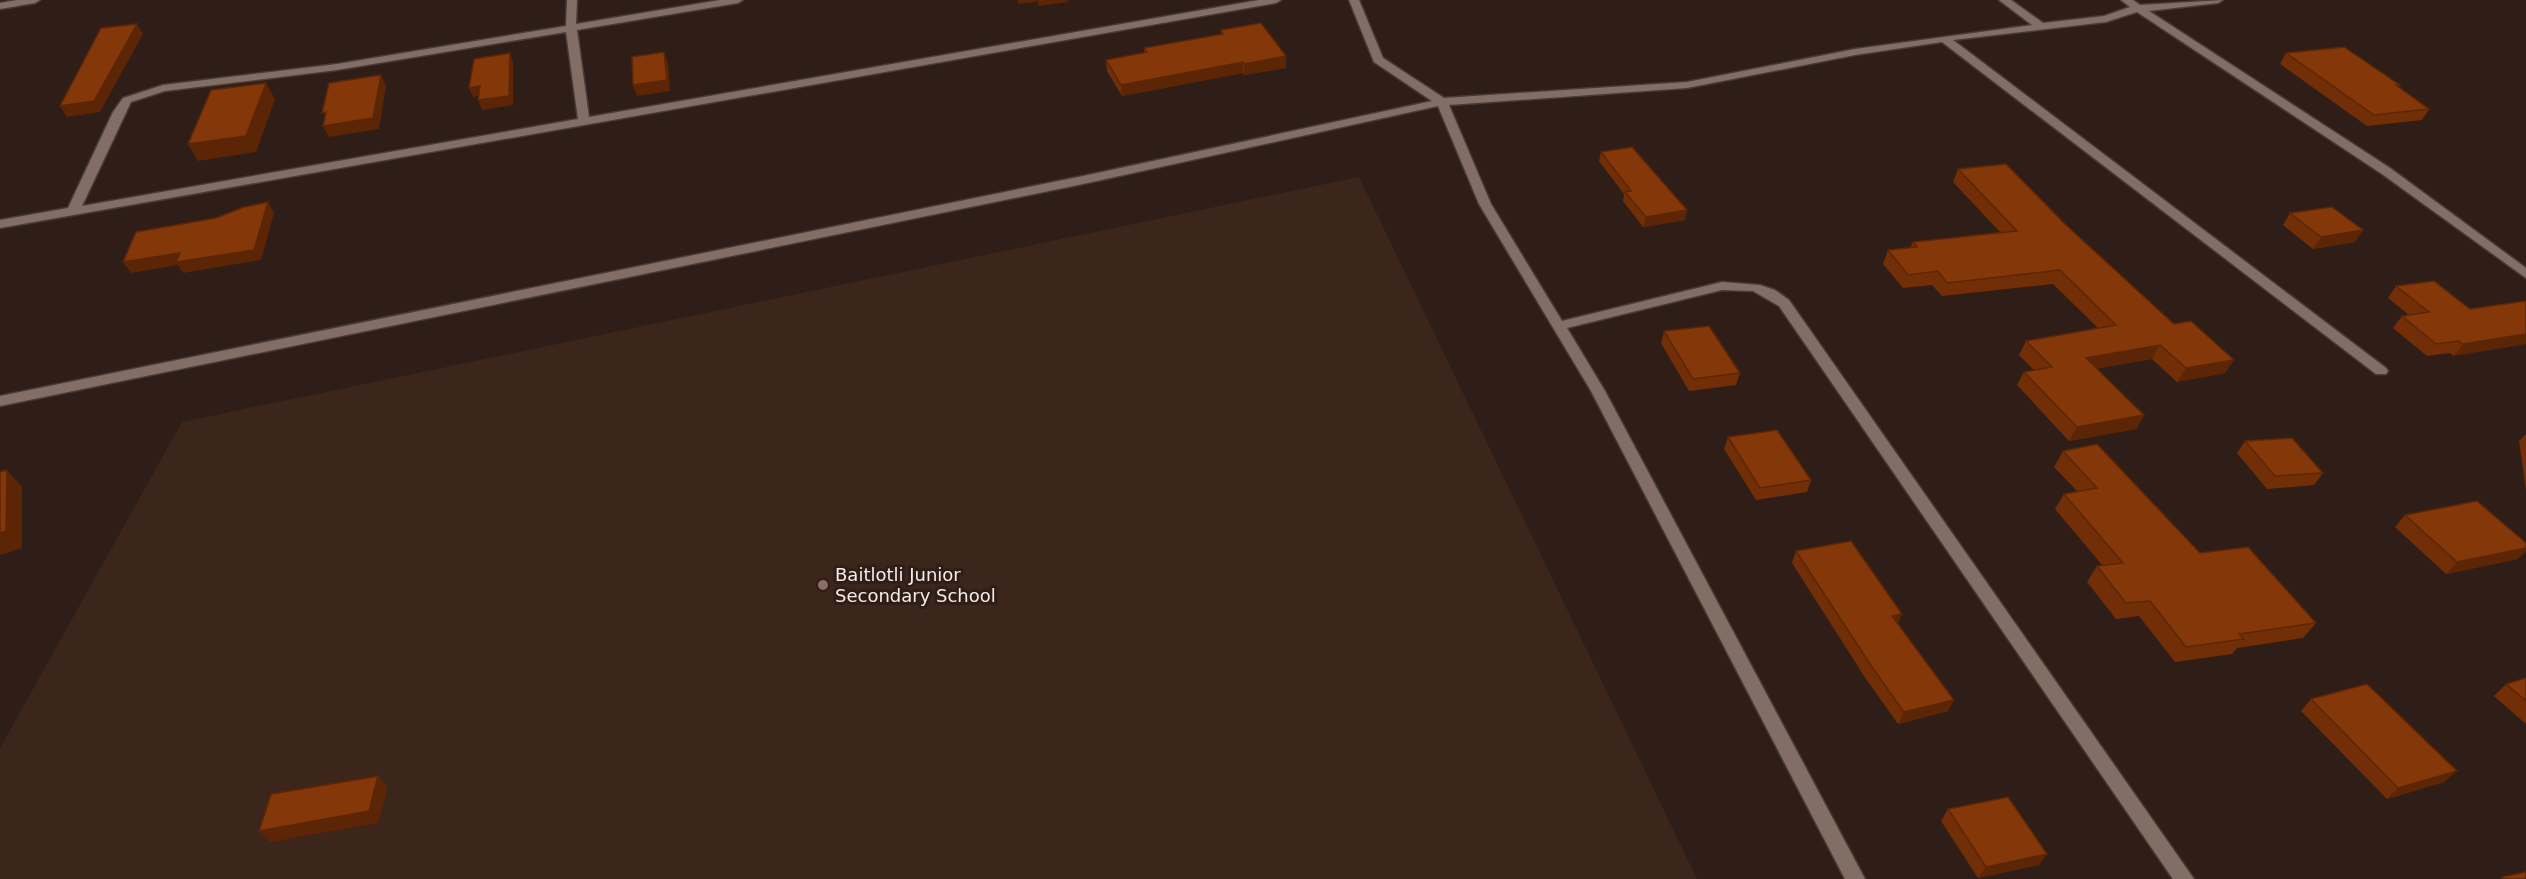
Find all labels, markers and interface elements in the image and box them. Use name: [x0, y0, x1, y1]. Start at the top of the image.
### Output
place label: Baitlotli Junior Secondary School: [835, 564, 996, 606]
marker: Baitlotli Junior Secondary School: [816, 578, 830, 592]

